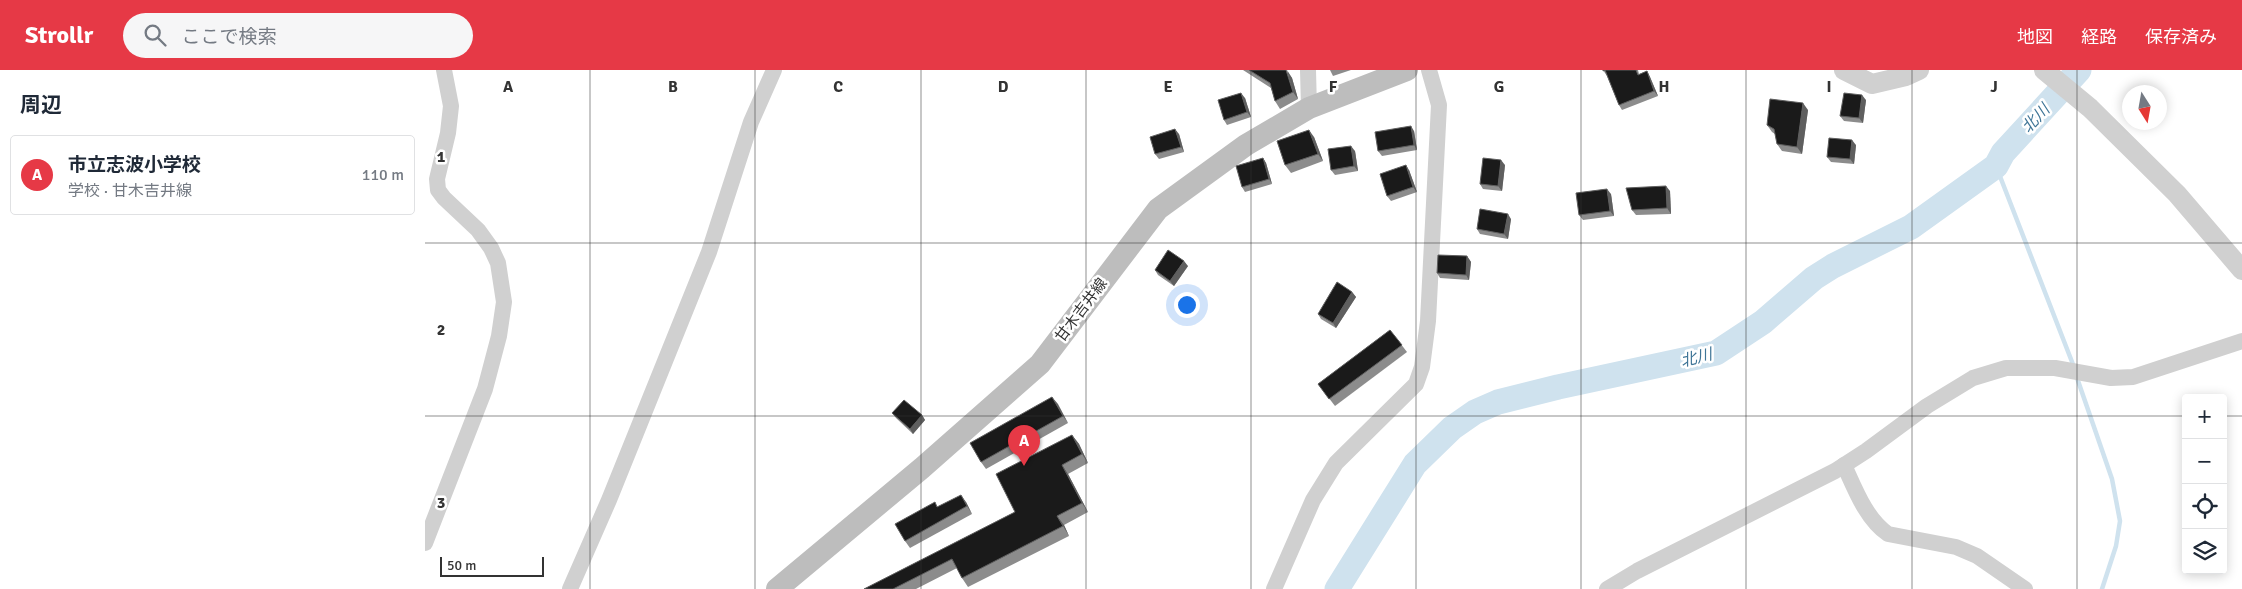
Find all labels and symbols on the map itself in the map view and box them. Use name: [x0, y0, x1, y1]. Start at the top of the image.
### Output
text: A: [503, 77, 514, 97]
text: B: [668, 77, 678, 97]
text: C: [833, 77, 843, 97]
text: D: [998, 77, 1009, 97]
text: E: [1163, 77, 1173, 97]
text: F: [1329, 77, 1338, 97]
text: G: [1494, 77, 1504, 97]
text: H: [1659, 77, 1669, 97]
text: I: [1826, 77, 1832, 97]
text: J: [1990, 77, 1998, 97]
north arrow: [2122, 85, 2167, 130]
water label: 北川: [2018, 99, 2055, 137]
text: 1: [437, 147, 446, 167]
street label: 甘木吉井線: [1051, 275, 1111, 345]
your location: [1174, 292, 1200, 318]
text: 2: [437, 320, 445, 340]
water label: 北川: [1678, 344, 1716, 372]
pin: A: [1008, 425, 1040, 466]
text: 3: [437, 493, 445, 513]
scale bar: [440, 554, 544, 577]

